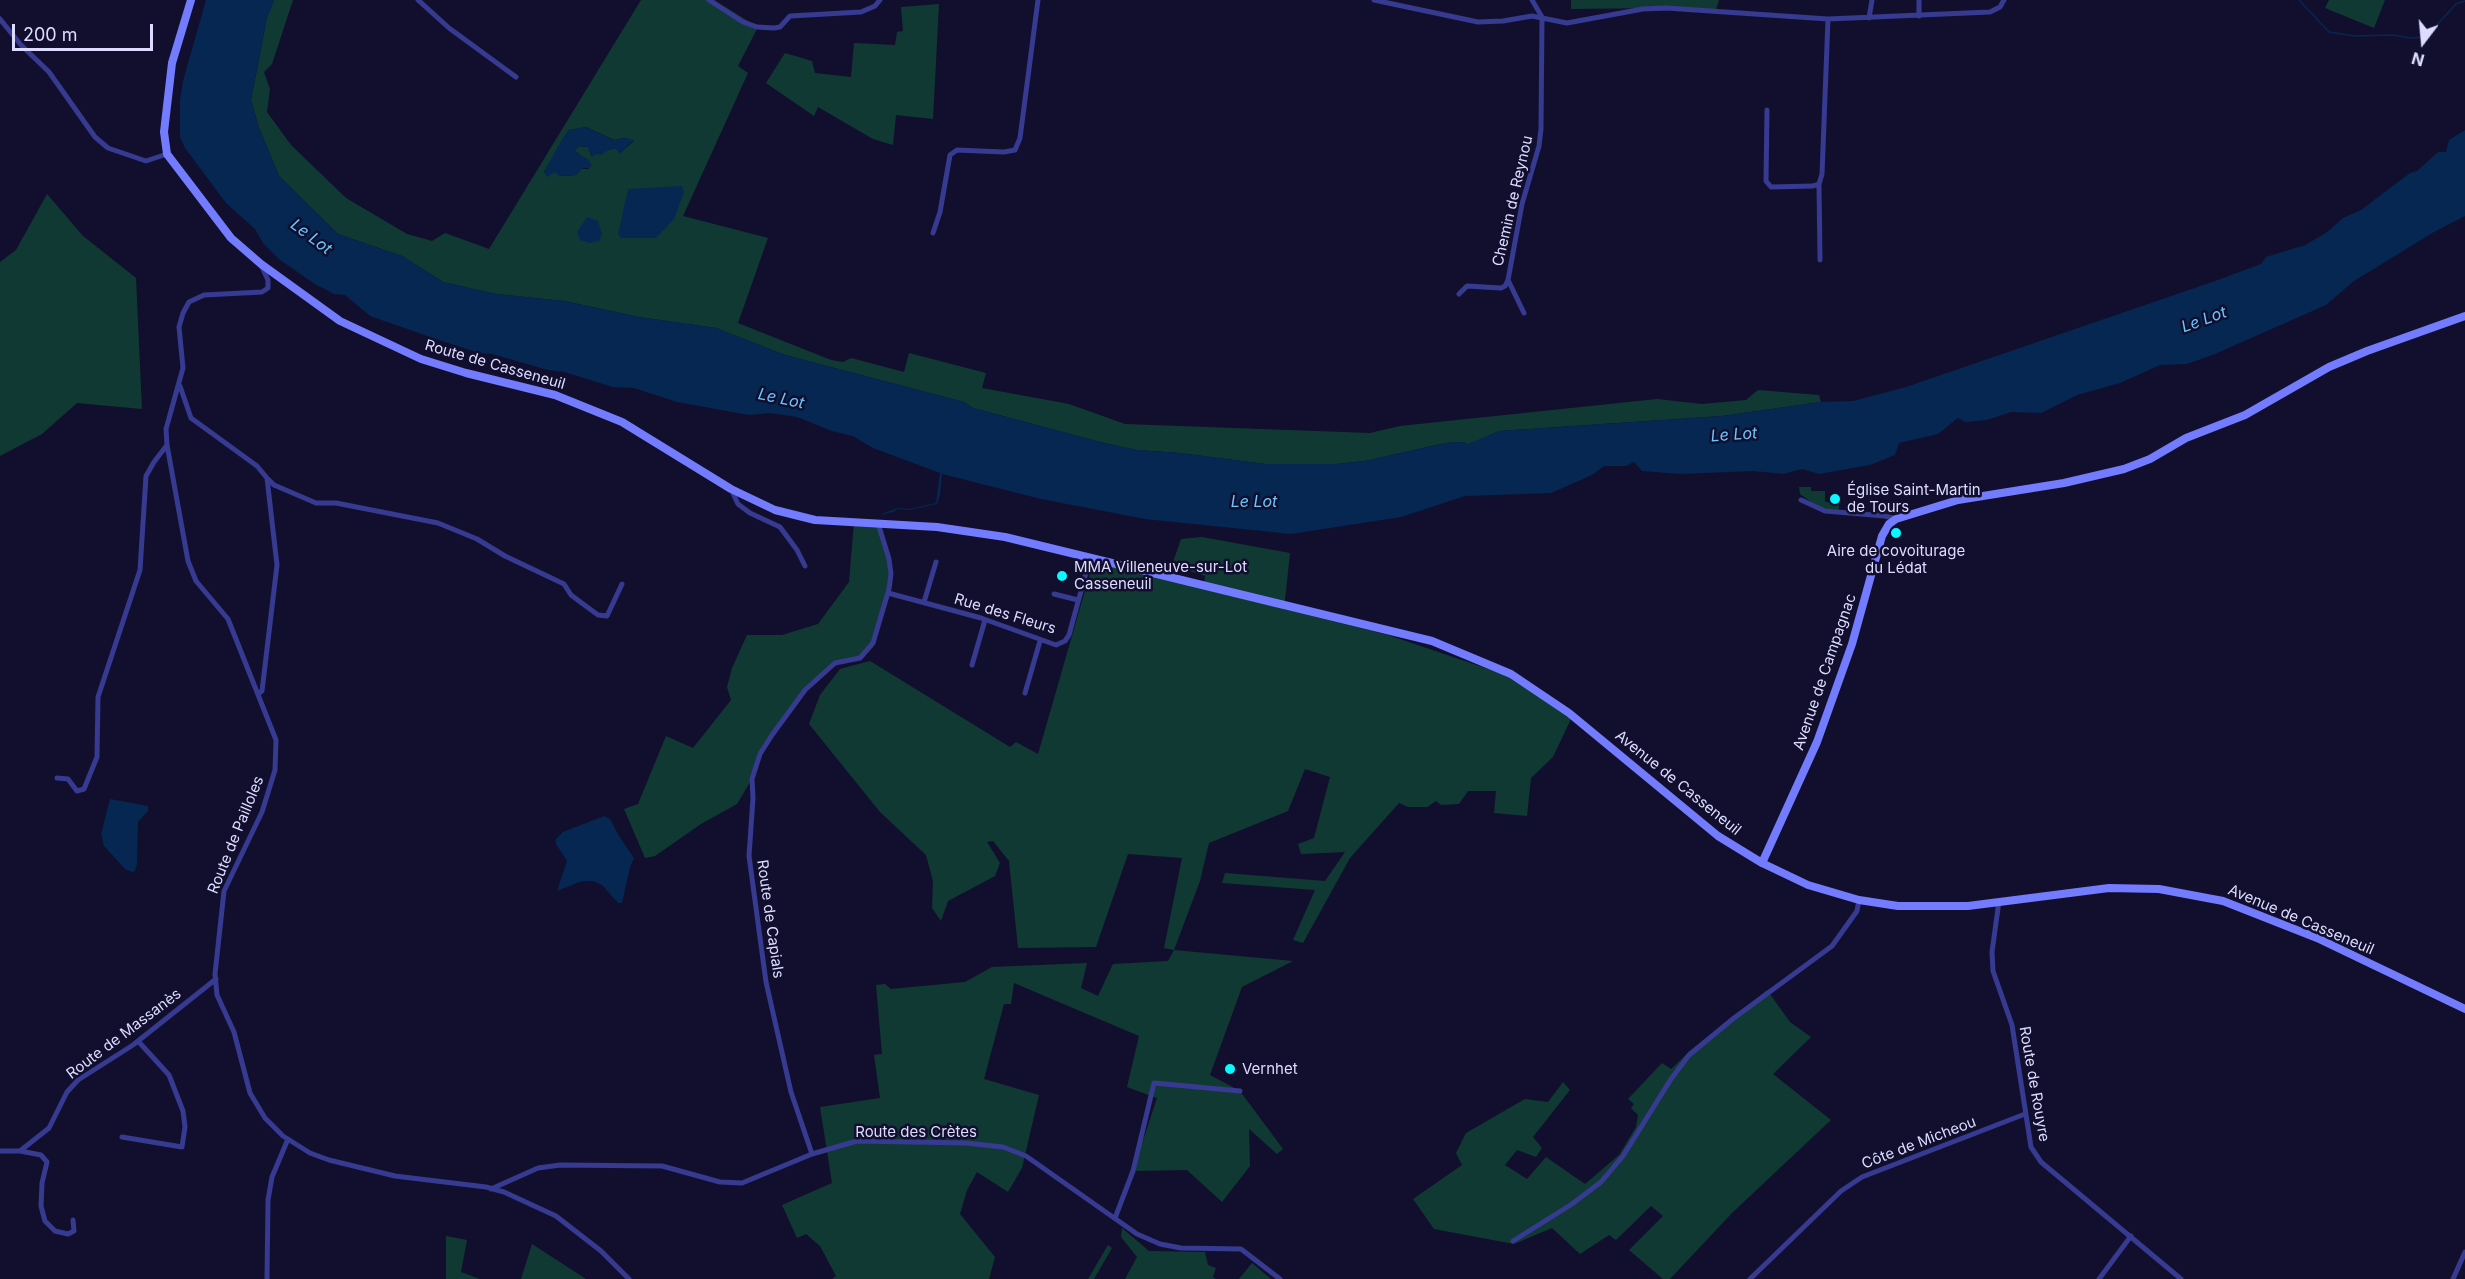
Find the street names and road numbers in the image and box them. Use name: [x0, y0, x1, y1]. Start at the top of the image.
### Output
street label: Chemin de Reynou: [1489, 134, 1537, 268]
street label: Route de Casseneuil: [423, 336, 567, 394]
street label: Rue des Fleurs: [952, 590, 1058, 638]
street label: Avenue de Campagnac: [1790, 591, 1860, 753]
street label: Avenue de Casseneuil: [1611, 727, 1745, 839]
street label: Route de Pailloles: [204, 774, 268, 896]
street label: Route de Capials: [753, 859, 787, 979]
street label: Avenue de Casseneuil: [2225, 881, 2377, 959]
street label: Route de Massanès: [63, 985, 185, 1083]
street label: Route de Rouyre: [2015, 1025, 2053, 1143]
street label: Côte de Micheou: [1859, 1113, 1979, 1173]
street label: Route des Crètes: [855, 1123, 977, 1141]

